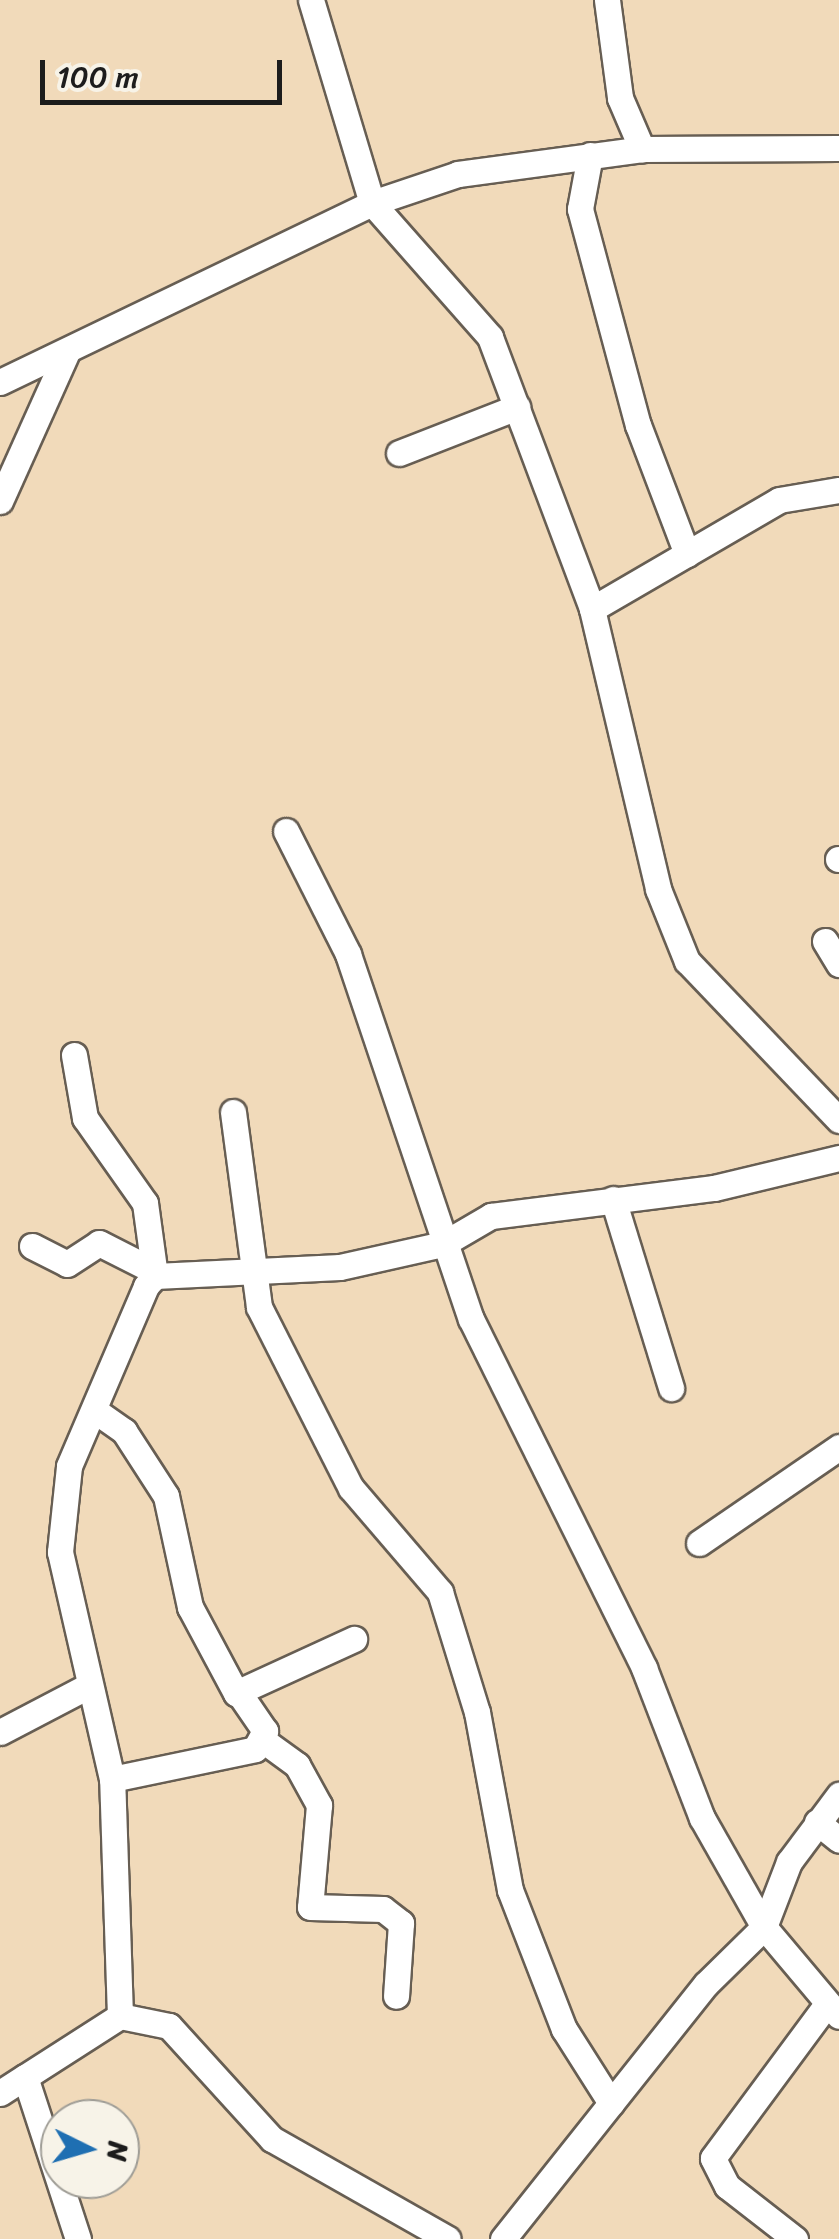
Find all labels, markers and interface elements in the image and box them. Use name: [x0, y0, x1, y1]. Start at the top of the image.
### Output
scale bar: [45, 40, 288, 102]
text: 100 m: [57, 50, 139, 104]
north arrow: [40, 2099, 140, 2199]
text: N: [93, 2140, 144, 2163]

